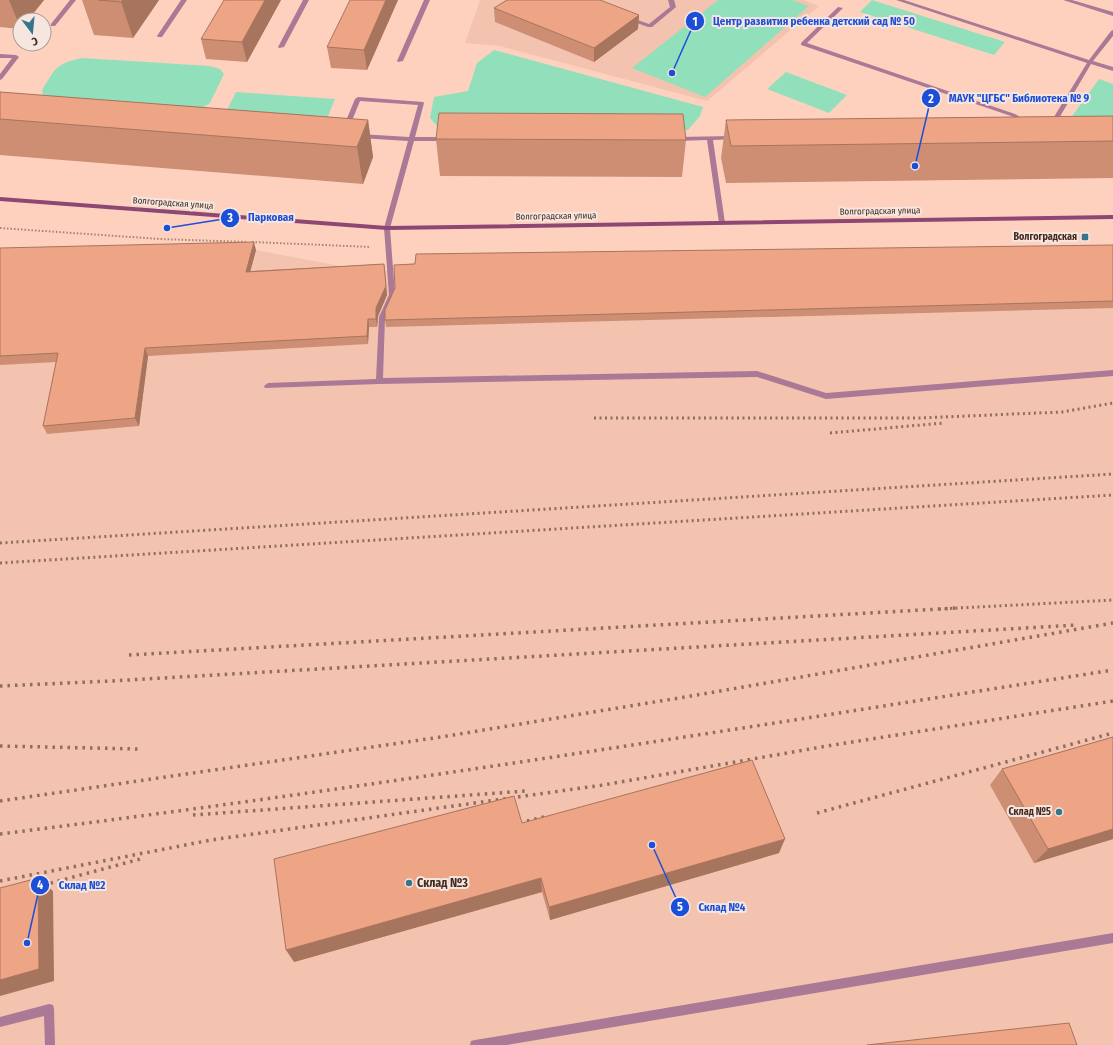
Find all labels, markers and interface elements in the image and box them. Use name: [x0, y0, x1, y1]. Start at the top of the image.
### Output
callout: Центр развития ребенка детский сад № 50: [685, 10, 923, 33]
north arrow: [12, 12, 52, 52]
text: 1: [692, 15, 698, 29]
text: Центр развития ребенка детский сад № 50: [713, 15, 915, 28]
text: С: [30, 34, 39, 48]
callout: МАУК "ЦГБС" Библиотека № 9: [921, 87, 1097, 110]
text: 2: [927, 92, 934, 106]
text: МАУК "ЦГБС" Библиотека № 9: [949, 92, 1090, 105]
street label: Волгоградская улица: [132, 195, 214, 211]
street label: Волгоградская улица: [840, 205, 921, 217]
callout: Парковая: [220, 206, 302, 229]
street label: Волгоградская улица: [516, 210, 597, 222]
text: 3: [226, 211, 233, 225]
text: Парковая: [248, 211, 294, 224]
place label: Волгоградская: [1013, 231, 1077, 243]
marker: Волгоградская: [1080, 232, 1090, 242]
place label: Склад №5: [1008, 806, 1051, 818]
marker: Склад №5: [1054, 807, 1064, 817]
callout: Склад №2: [30, 873, 113, 896]
place label: Склад №3: [417, 876, 468, 890]
text: 4: [37, 878, 43, 892]
marker: Склад №3: [404, 878, 414, 888]
text: Склад №2: [59, 879, 105, 892]
callout: Склад №4: [670, 896, 753, 919]
text: 5: [677, 900, 683, 914]
text: Склад №4: [698, 901, 746, 914]

